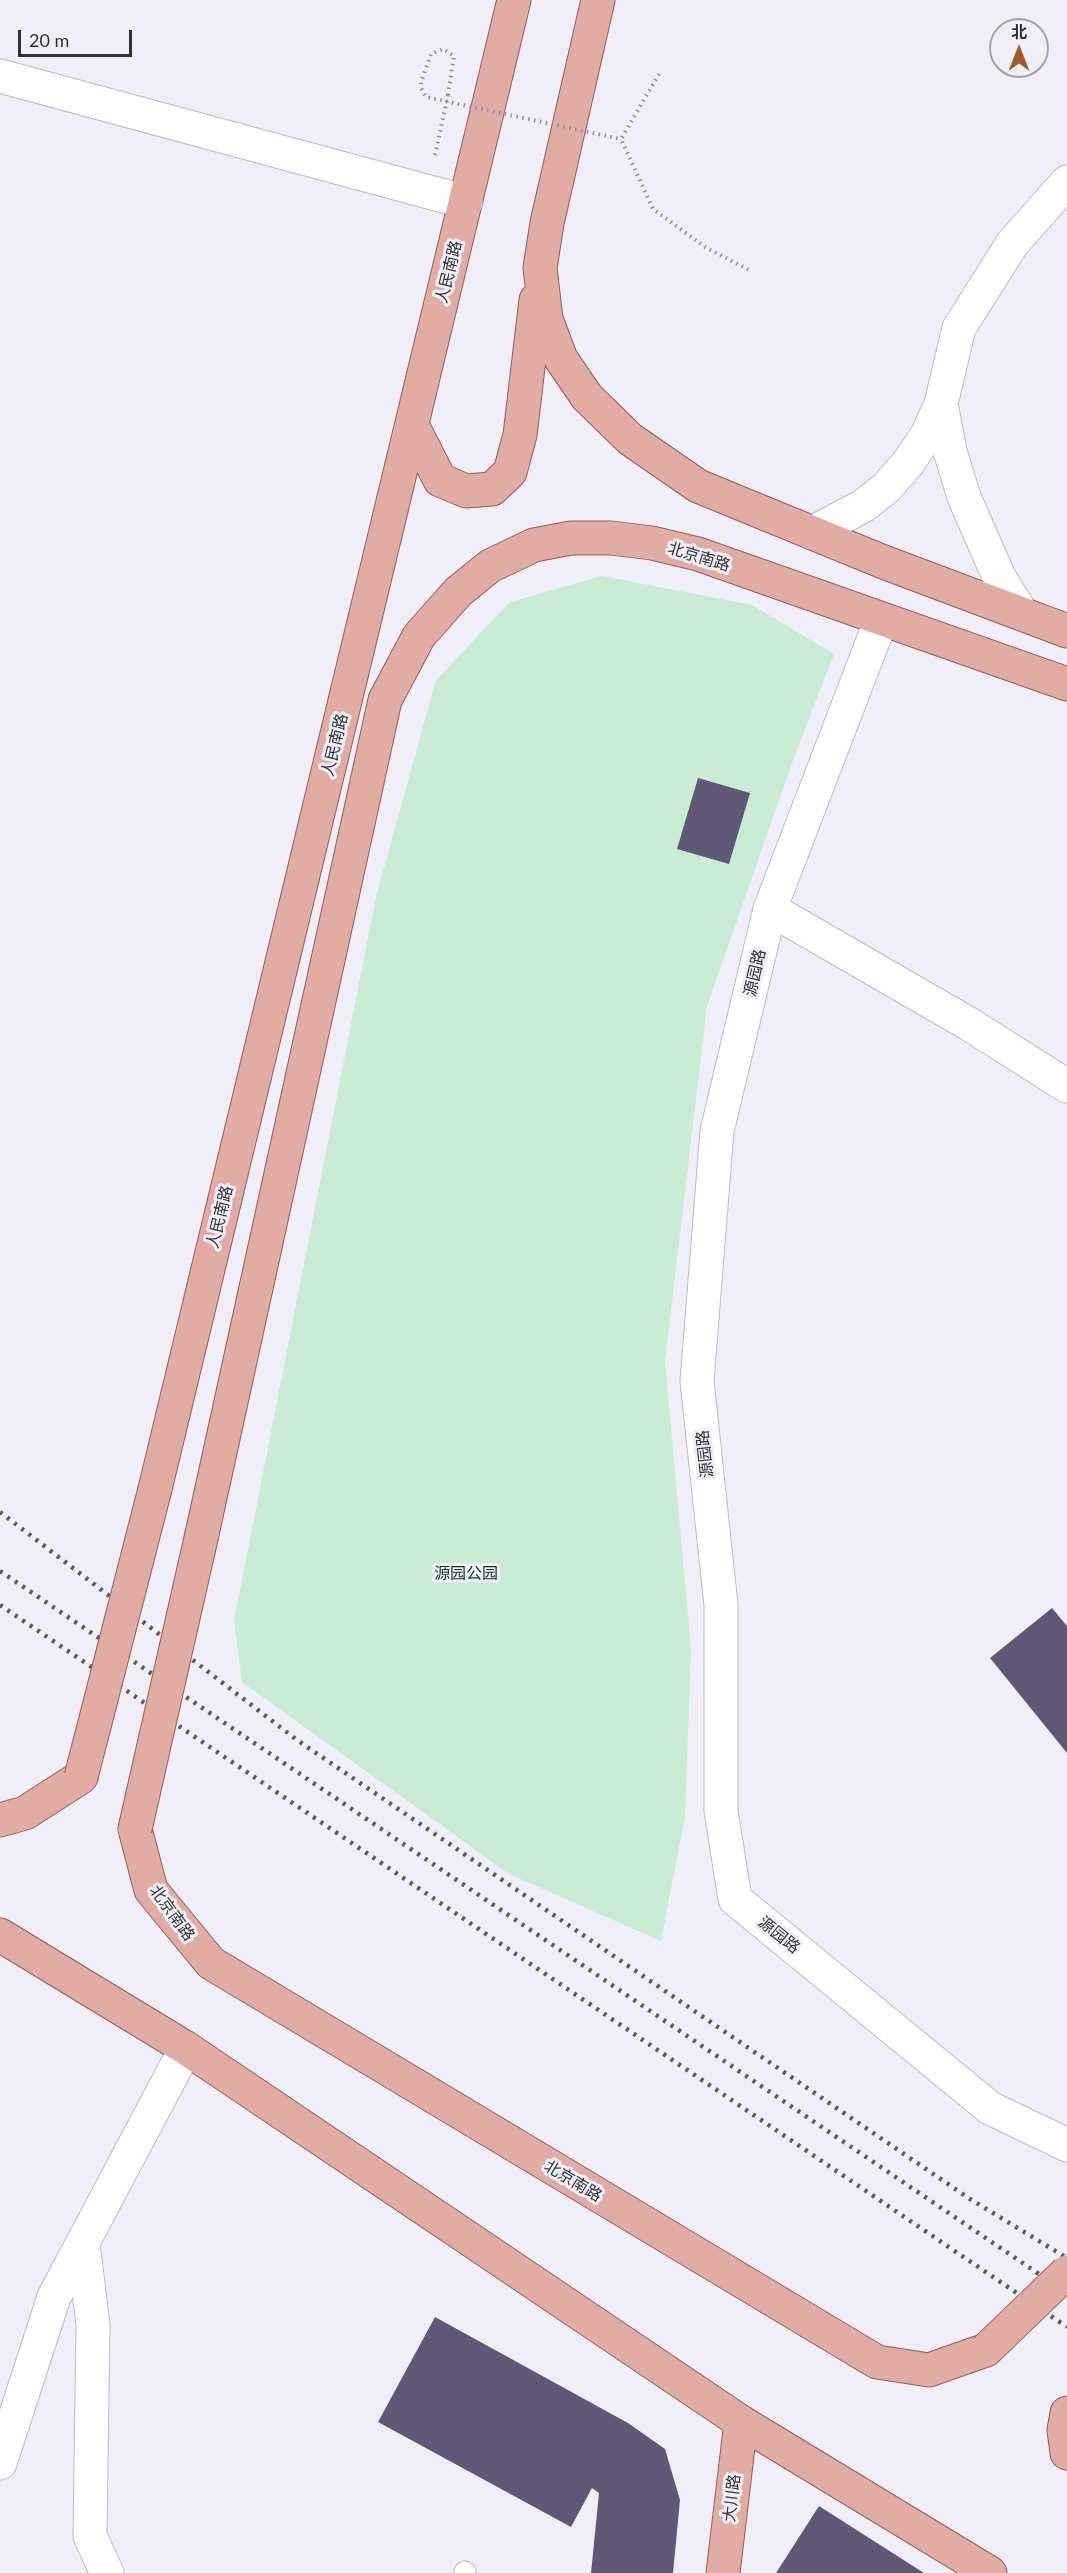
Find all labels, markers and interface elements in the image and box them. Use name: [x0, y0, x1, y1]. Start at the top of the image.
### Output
scale bar: [21, 18, 135, 56]
north arrow: [989, 18, 1049, 78]
text: 北: [1011, 22, 1027, 41]
text: 20 m: [29, 29, 69, 51]
street label: 人民南路: [432, 239, 466, 305]
street label: 北京南路: [666, 538, 732, 576]
street label: 人民南路: [318, 712, 352, 778]
street label: 源园路: [740, 947, 770, 999]
street label: 人民南路: [203, 1184, 237, 1250]
street label: 源园路: [693, 1429, 717, 1479]
park label: 源园公园: [434, 1564, 498, 1584]
street label: 北京南路: [145, 1881, 199, 1945]
street label: 源园路: [754, 1912, 804, 1958]
street label: 北京南路: [541, 2156, 605, 2206]
street label: 大川路: [720, 2473, 744, 2523]

